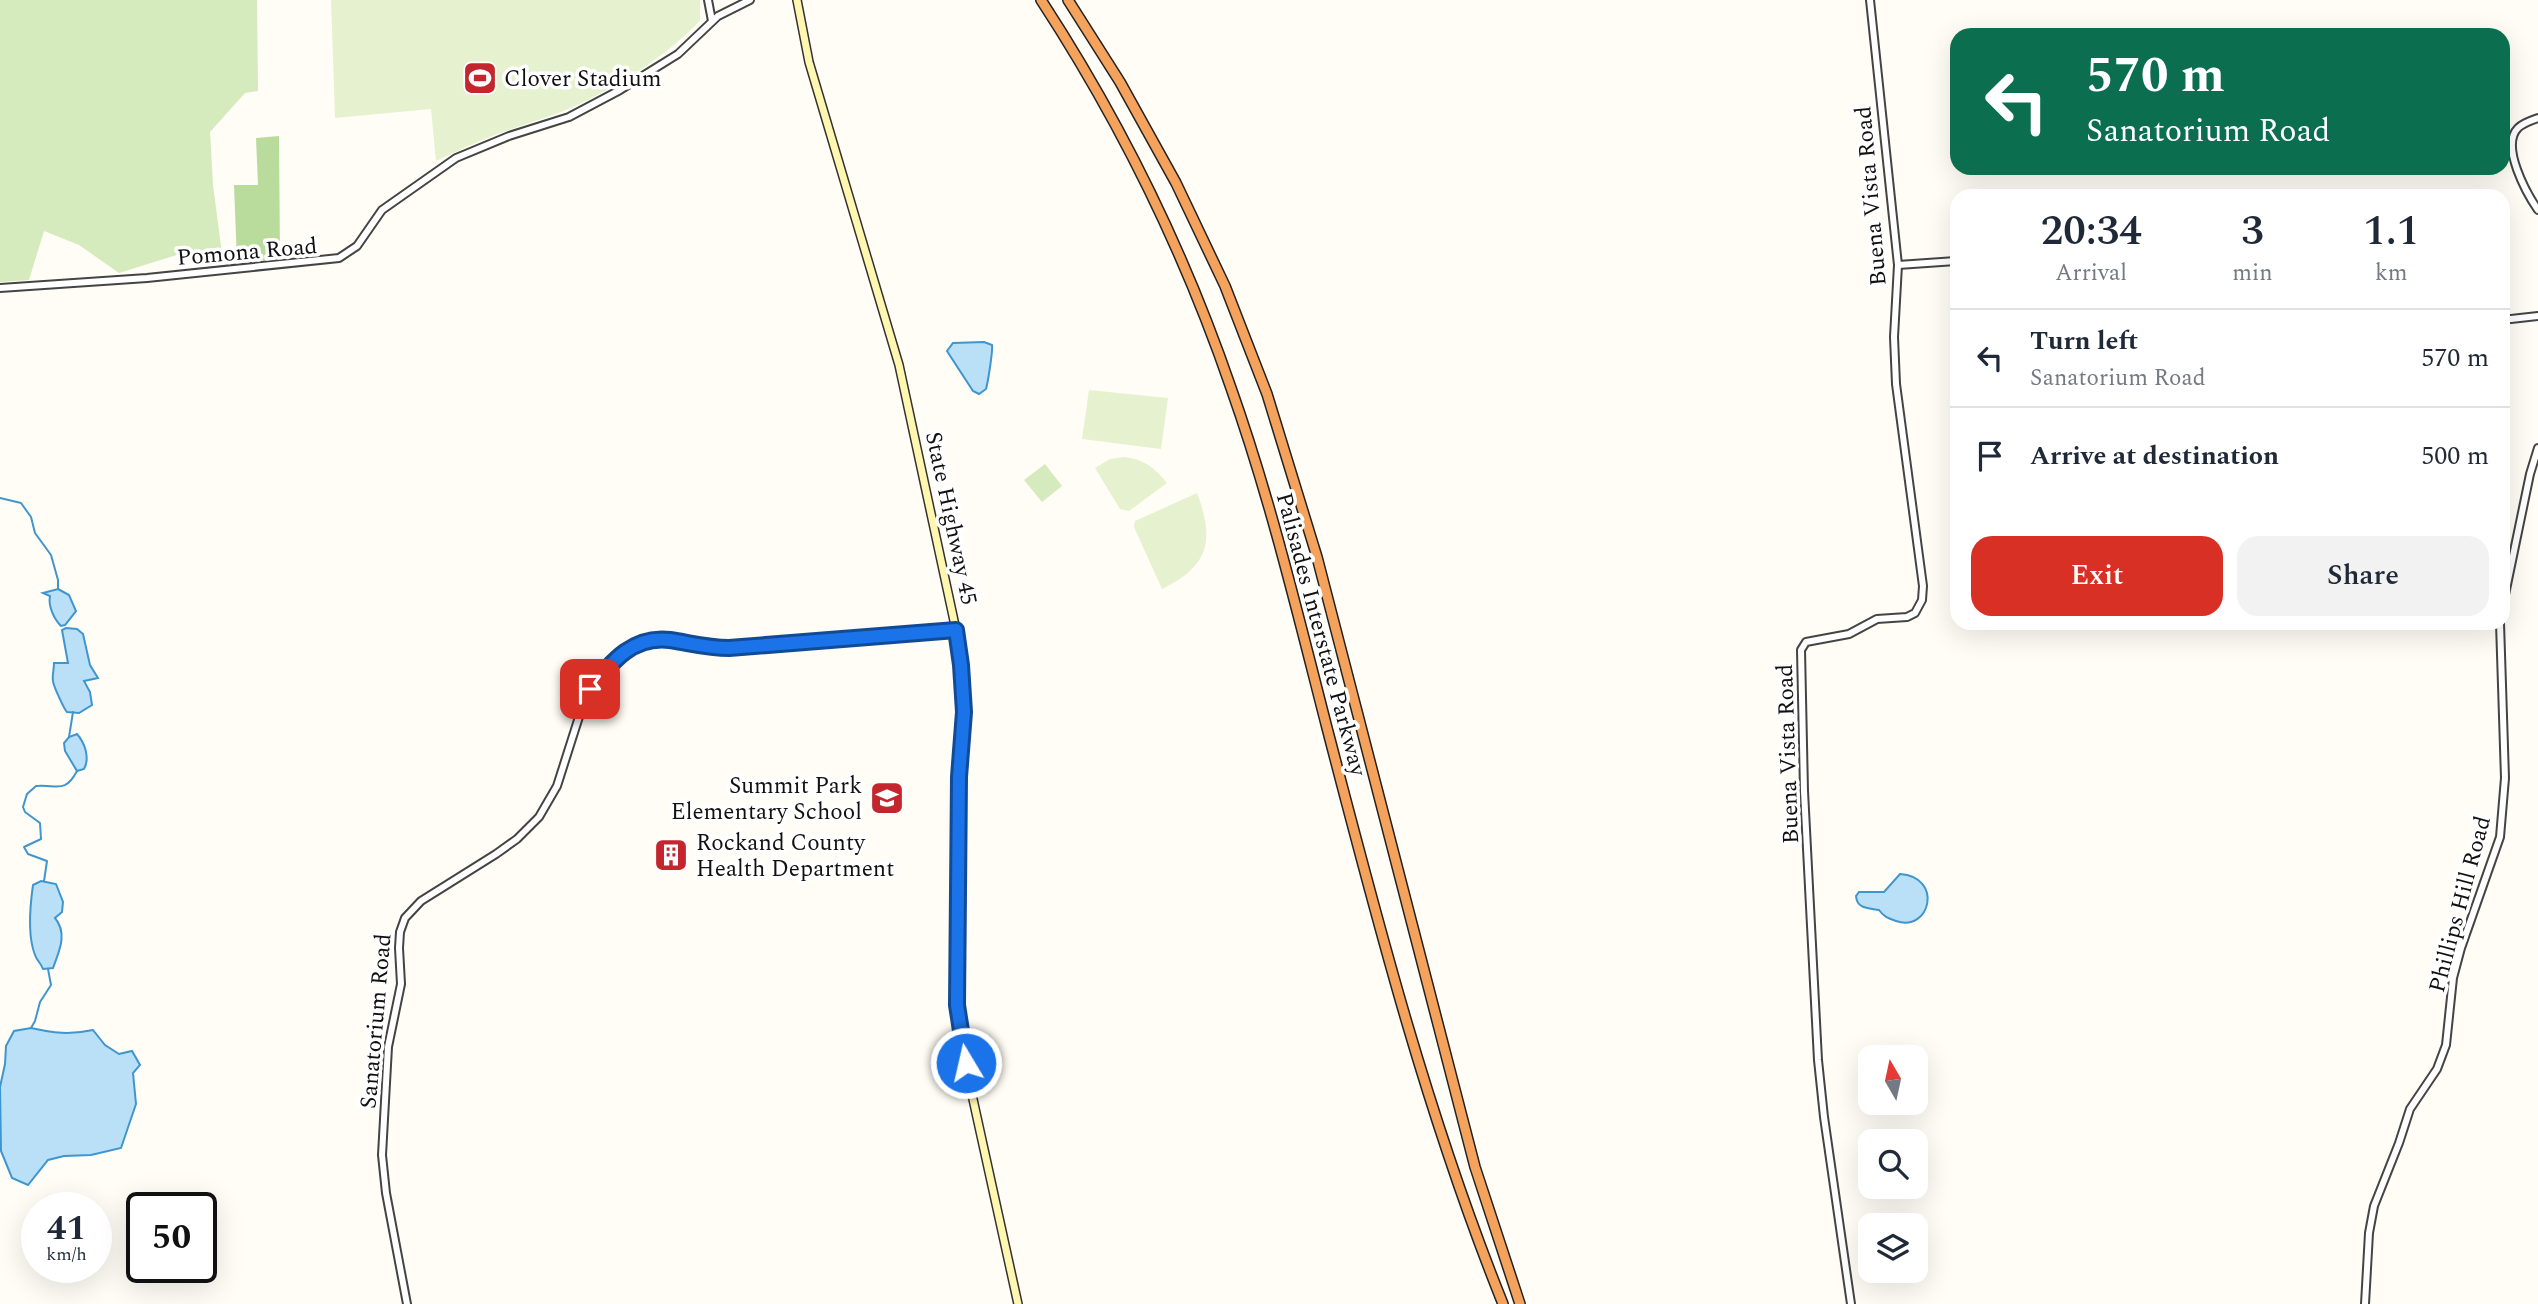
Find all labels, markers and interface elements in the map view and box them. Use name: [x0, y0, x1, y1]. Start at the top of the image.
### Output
text: 570 m: [2086, 39, 2225, 114]
icon: left: [1971, 56, 2062, 147]
sports icon: Clover Stadium: [461, 59, 499, 97]
place label: Clover Stadium: [504, 62, 662, 97]
street label: Buena Vista Road: [1846, 104, 1897, 287]
text: Sanatorium Road: [2086, 107, 2330, 156]
text: 20:34: [2041, 200, 2142, 263]
text: 3: [2241, 200, 2264, 263]
text: 1.1: [2363, 200, 2419, 263]
street label: Pomona Road: [175, 229, 319, 276]
text: Arrival: [2055, 256, 2127, 291]
text: min: [2232, 256, 2273, 291]
text: km: [2375, 256, 2408, 291]
text: Turn left: [2030, 321, 2138, 361]
text: 570 m: [2421, 338, 2489, 378]
icon: left: [1971, 339, 2009, 377]
text: Sanatorium Road: [2030, 361, 2206, 396]
street label: State Highway 45: [915, 428, 986, 608]
text: Arrive at destination: [2030, 436, 2279, 476]
text: 500 m: [2421, 436, 2489, 476]
icon: arrive: [1971, 437, 2009, 475]
street label: Palisades Interstate Parkway: [1266, 489, 1375, 781]
button: Exit: [1971, 536, 2223, 616]
button: Share: [2237, 536, 2489, 616]
pin: [560, 659, 620, 719]
street label: Buena Vista Road: [1768, 663, 1809, 845]
icon: arrive: [571, 670, 609, 708]
place label: Summit Park Elementary School: [671, 769, 862, 830]
school or university icon: Summit Park Elementary School: [868, 779, 906, 817]
street label: Phillips Hill Road: [2420, 812, 2501, 997]
place label: Rockand County Health Department: [696, 826, 894, 887]
building icon: Rockand County Health Department: [652, 836, 690, 874]
street label: Sanatorium Road: [351, 932, 402, 1110]
position arrow: [929, 1026, 1003, 1100]
north arrow: [1858, 1045, 1928, 1115]
map controls: [1858, 1045, 1928, 1283]
button: search: [1858, 1129, 1928, 1199]
speed limit sign: 50: [126, 1192, 217, 1283]
text: 41: [47, 1202, 86, 1255]
button: layers: [1858, 1213, 1928, 1283]
text: km/h: [46, 1241, 87, 1268]

